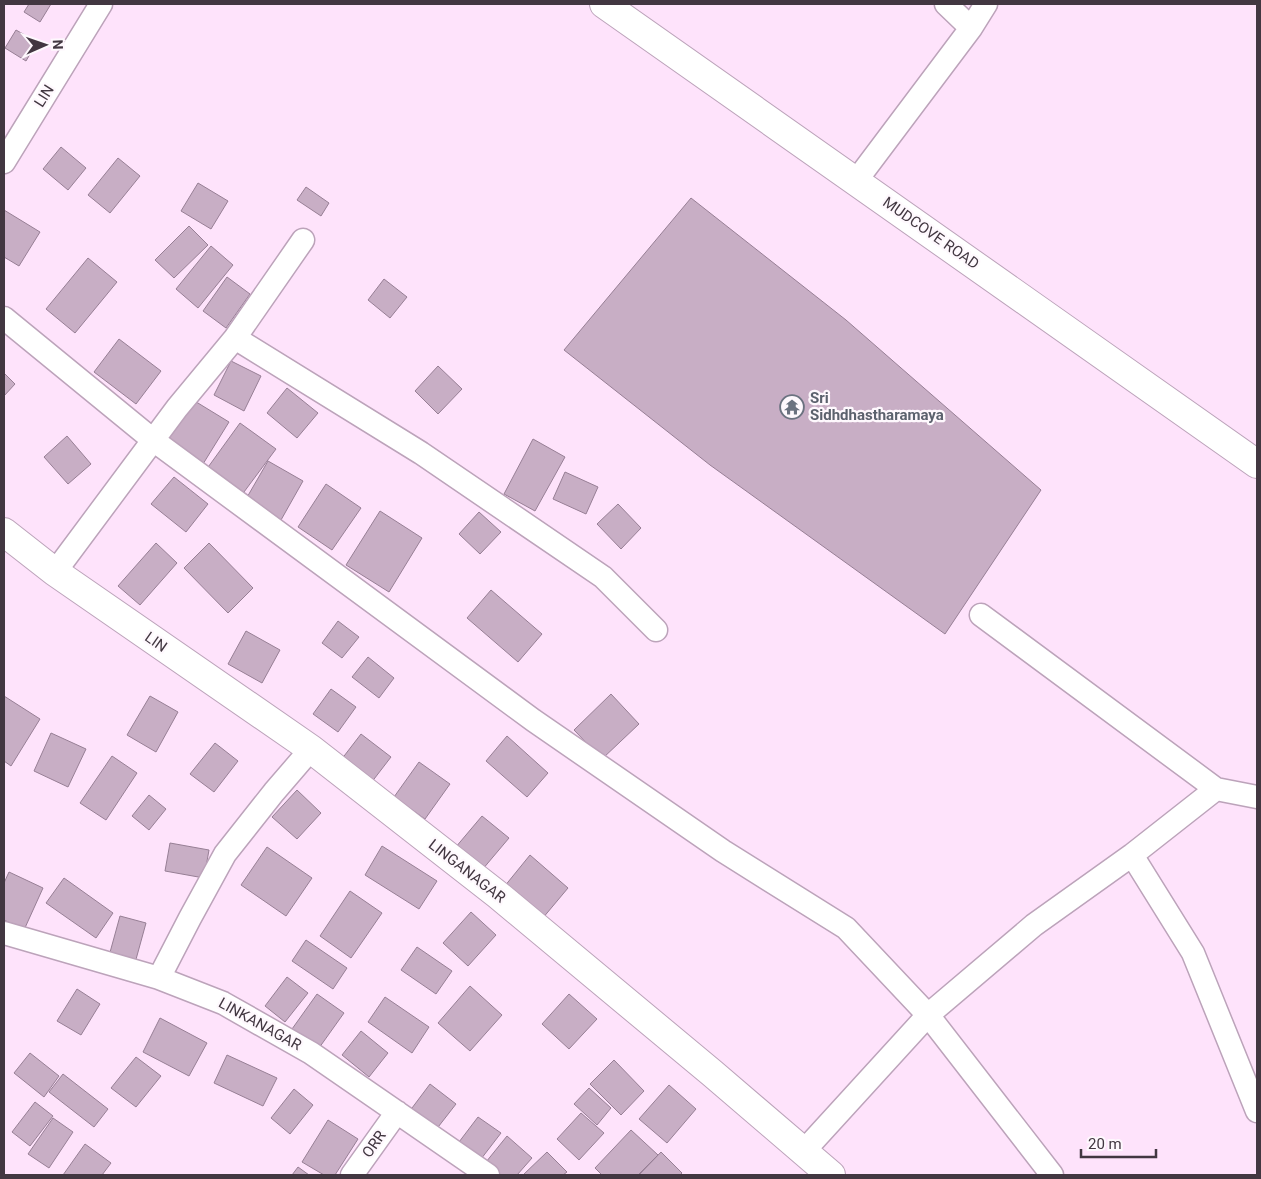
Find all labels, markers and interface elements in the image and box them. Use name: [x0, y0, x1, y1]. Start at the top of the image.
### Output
north arrow: [20, 20, 70, 70]
text: N: [50, 39, 66, 50]
street label: LIN: [30, 82, 58, 110]
street label: MUDCOVE ROAD: [879, 193, 983, 273]
place label: Sri Sidhdhastharamaya: [810, 389, 944, 424]
temple icon: Sri Sidhdhastharamaya: [779, 394, 805, 420]
street label: LIN: [141, 628, 171, 656]
street label: LINGANAGAR: [425, 835, 509, 907]
street label: LINKANAGAR: [215, 994, 305, 1054]
scale bar: [1081, 1126, 1156, 1158]
street label: ORR: [358, 1127, 390, 1161]
text: 20 m: [1088, 1135, 1122, 1153]

